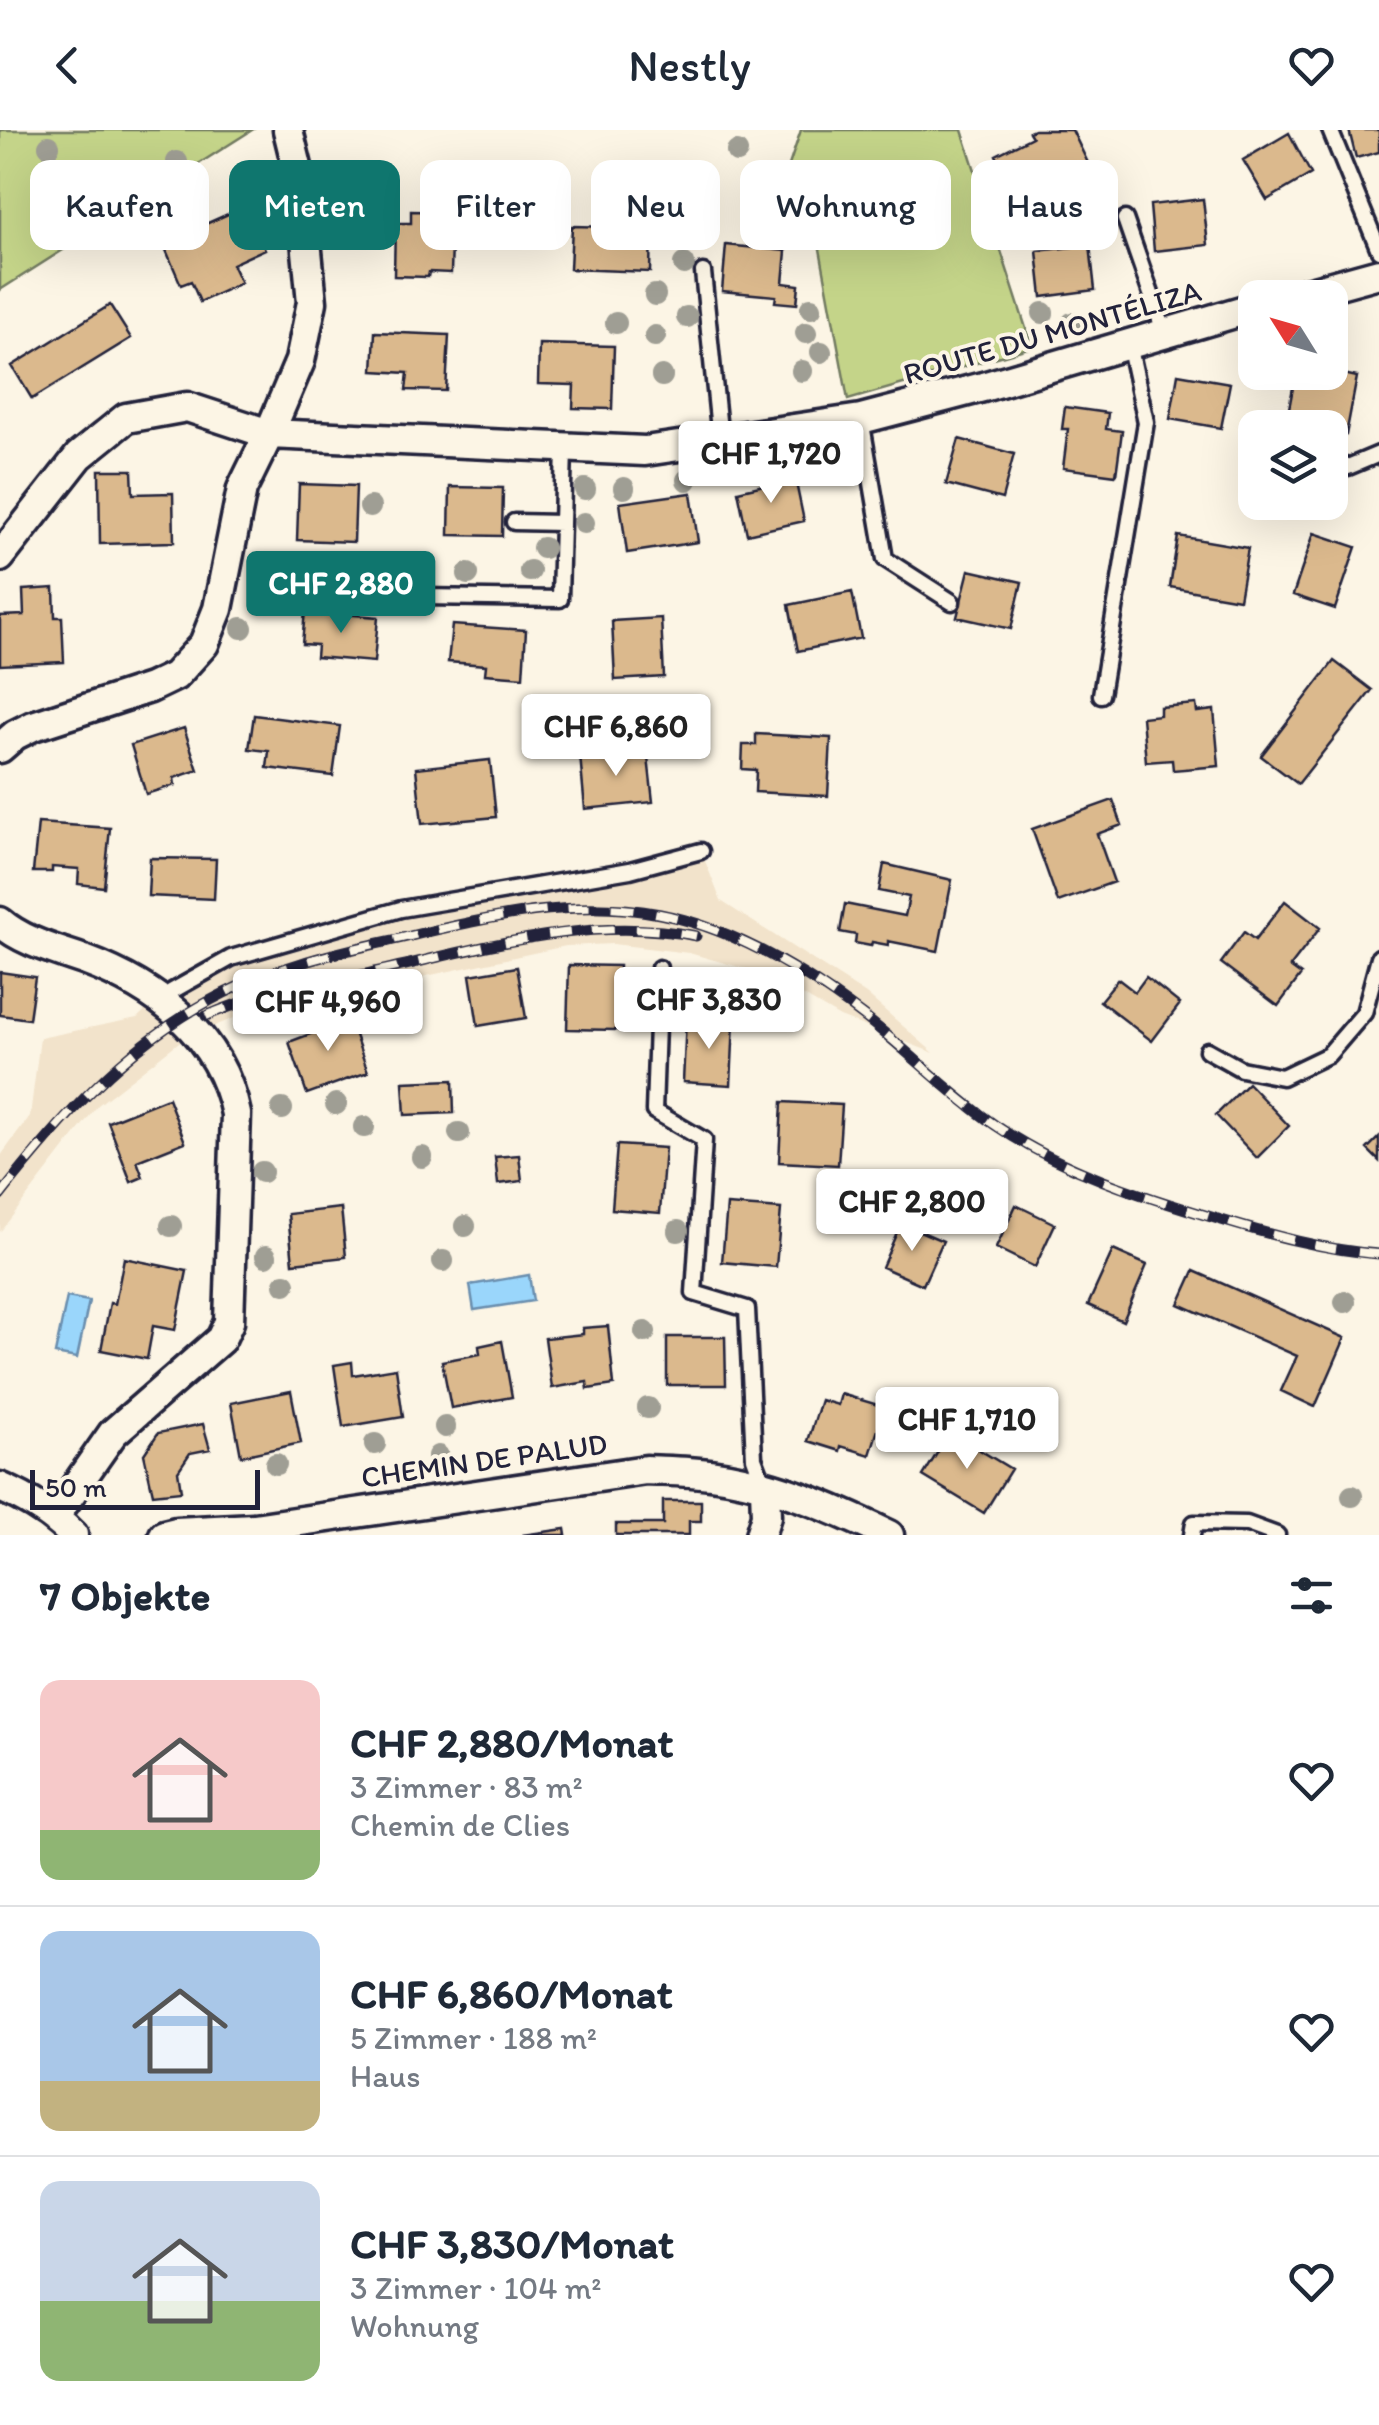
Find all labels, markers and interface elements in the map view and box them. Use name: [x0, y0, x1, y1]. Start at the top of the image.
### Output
icon: back: [40, 38, 95, 93]
text: Nestly: [628, 38, 751, 92]
icon: heart: [1284, 38, 1339, 93]
chip: Kaufen: [30, 160, 209, 250]
chip: Mieten: [229, 160, 400, 250]
chip: Filter: [420, 160, 571, 250]
chip: Neu: [591, 160, 720, 250]
chip: Wohnung: [740, 160, 951, 250]
chip: Haus: [971, 160, 1118, 250]
street label: ROUTE DU MONTÉLIZA: [899, 272, 1205, 392]
north arrow: [1238, 280, 1348, 390]
map controls: [1238, 280, 1348, 520]
button: layers: [1238, 410, 1348, 520]
pin: CHF 1,720: [657, 421, 885, 506]
text: CHF 1,720: [700, 434, 842, 472]
pin: CHF 2,880: [227, 551, 455, 636]
text: CHF 2,880: [268, 564, 414, 602]
pin: CHF 6,860: [502, 694, 730, 779]
text: CHF 6,860: [544, 707, 688, 745]
pin: CHF 3,830: [595, 967, 823, 1052]
pin: CHF 4,960: [214, 969, 442, 1054]
text: CHF 3,830: [636, 980, 782, 1018]
text: CHF 4,960: [255, 982, 401, 1020]
pin: CHF 2,800: [798, 1169, 1026, 1254]
text: CHF 2,800: [838, 1182, 986, 1220]
pin: CHF 1,710: [853, 1387, 1081, 1472]
text: CHF 1,710: [897, 1400, 1037, 1438]
street label: CHEMIN DE PALUD: [359, 1424, 609, 1496]
scale bar: [30, 1465, 260, 1510]
text: 50 m: [45, 1470, 107, 1504]
icon: filters: [1284, 1568, 1339, 1623]
text: 7 Objekte: [40, 1570, 210, 1621]
text: CHF 2,880/Monat: [350, 1717, 673, 1768]
icon: home: [120, 1720, 240, 1840]
icon: heart: [1284, 1753, 1339, 1808]
text: 3 Zimmer · 83 m²: [350, 1768, 583, 1806]
text: Chemin de Clies: [350, 1806, 570, 1844]
text: CHF 6,860/Monat: [350, 1968, 672, 2019]
icon: home: [120, 1971, 240, 2091]
icon: heart: [1284, 2004, 1339, 2059]
text: 5 Zimmer · 188 m²: [350, 2019, 597, 2057]
text: Haus: [350, 2057, 421, 2095]
text: CHF 3,830/Monat: [350, 2218, 674, 2269]
icon: home: [120, 2221, 240, 2341]
icon: heart: [1284, 2254, 1339, 2309]
text: 3 Zimmer · 104 m²: [350, 2269, 602, 2307]
text: Wohnung: [350, 2307, 479, 2345]

